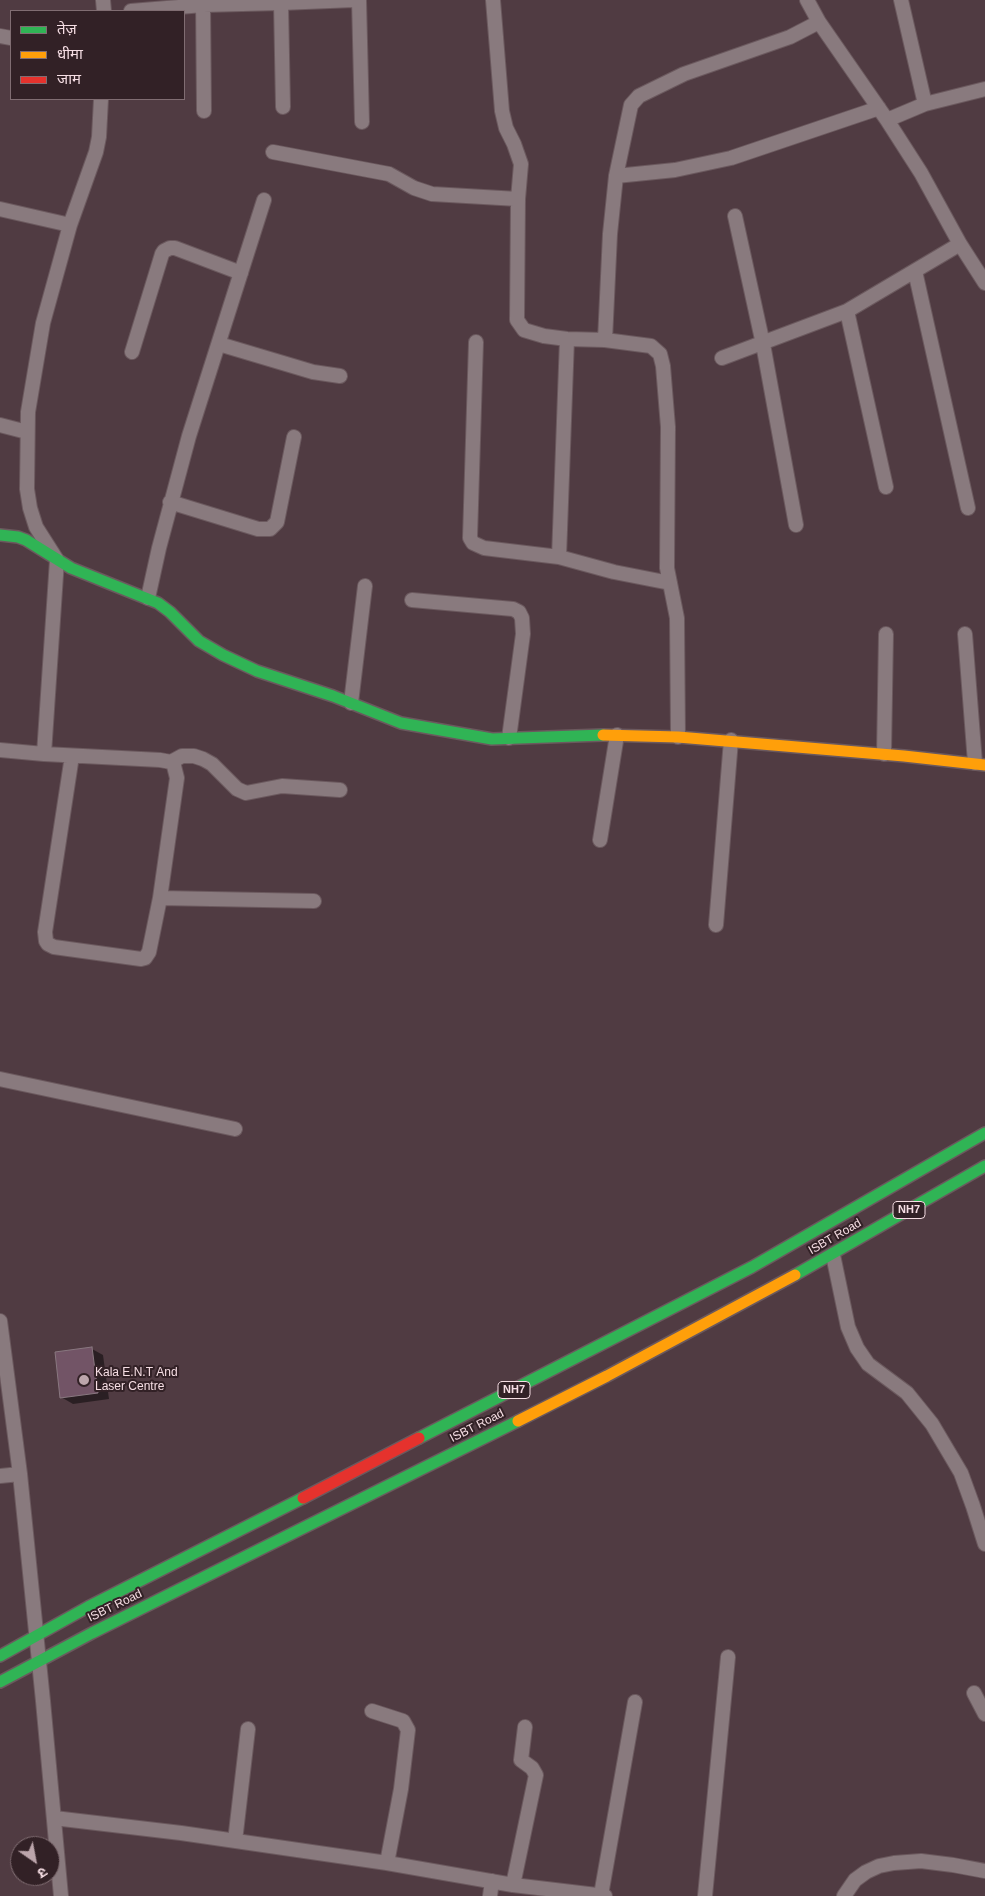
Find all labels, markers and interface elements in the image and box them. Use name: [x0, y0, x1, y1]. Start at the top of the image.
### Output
legend: [10, 10, 185, 100]
text: तेज़: [57, 20, 77, 37]
text: धीमा: [57, 45, 83, 62]
text: जाम: [57, 70, 81, 87]
road number: NH7: [893, 1202, 925, 1218]
street label: ISBT Road: [806, 1216, 864, 1258]
place label: Kala E.N.T And Laser Centre: [95, 1366, 178, 1394]
marker: Kala E.N.T And Laser Centre: [77, 1373, 91, 1387]
road number: NH7: [498, 1382, 530, 1398]
street label: ISBT Road: [448, 1406, 506, 1446]
street label: ISBT Road: [85, 1587, 145, 1625]
north arrow: [10, 1836, 60, 1886]
text: उ: [35, 1864, 50, 1882]

